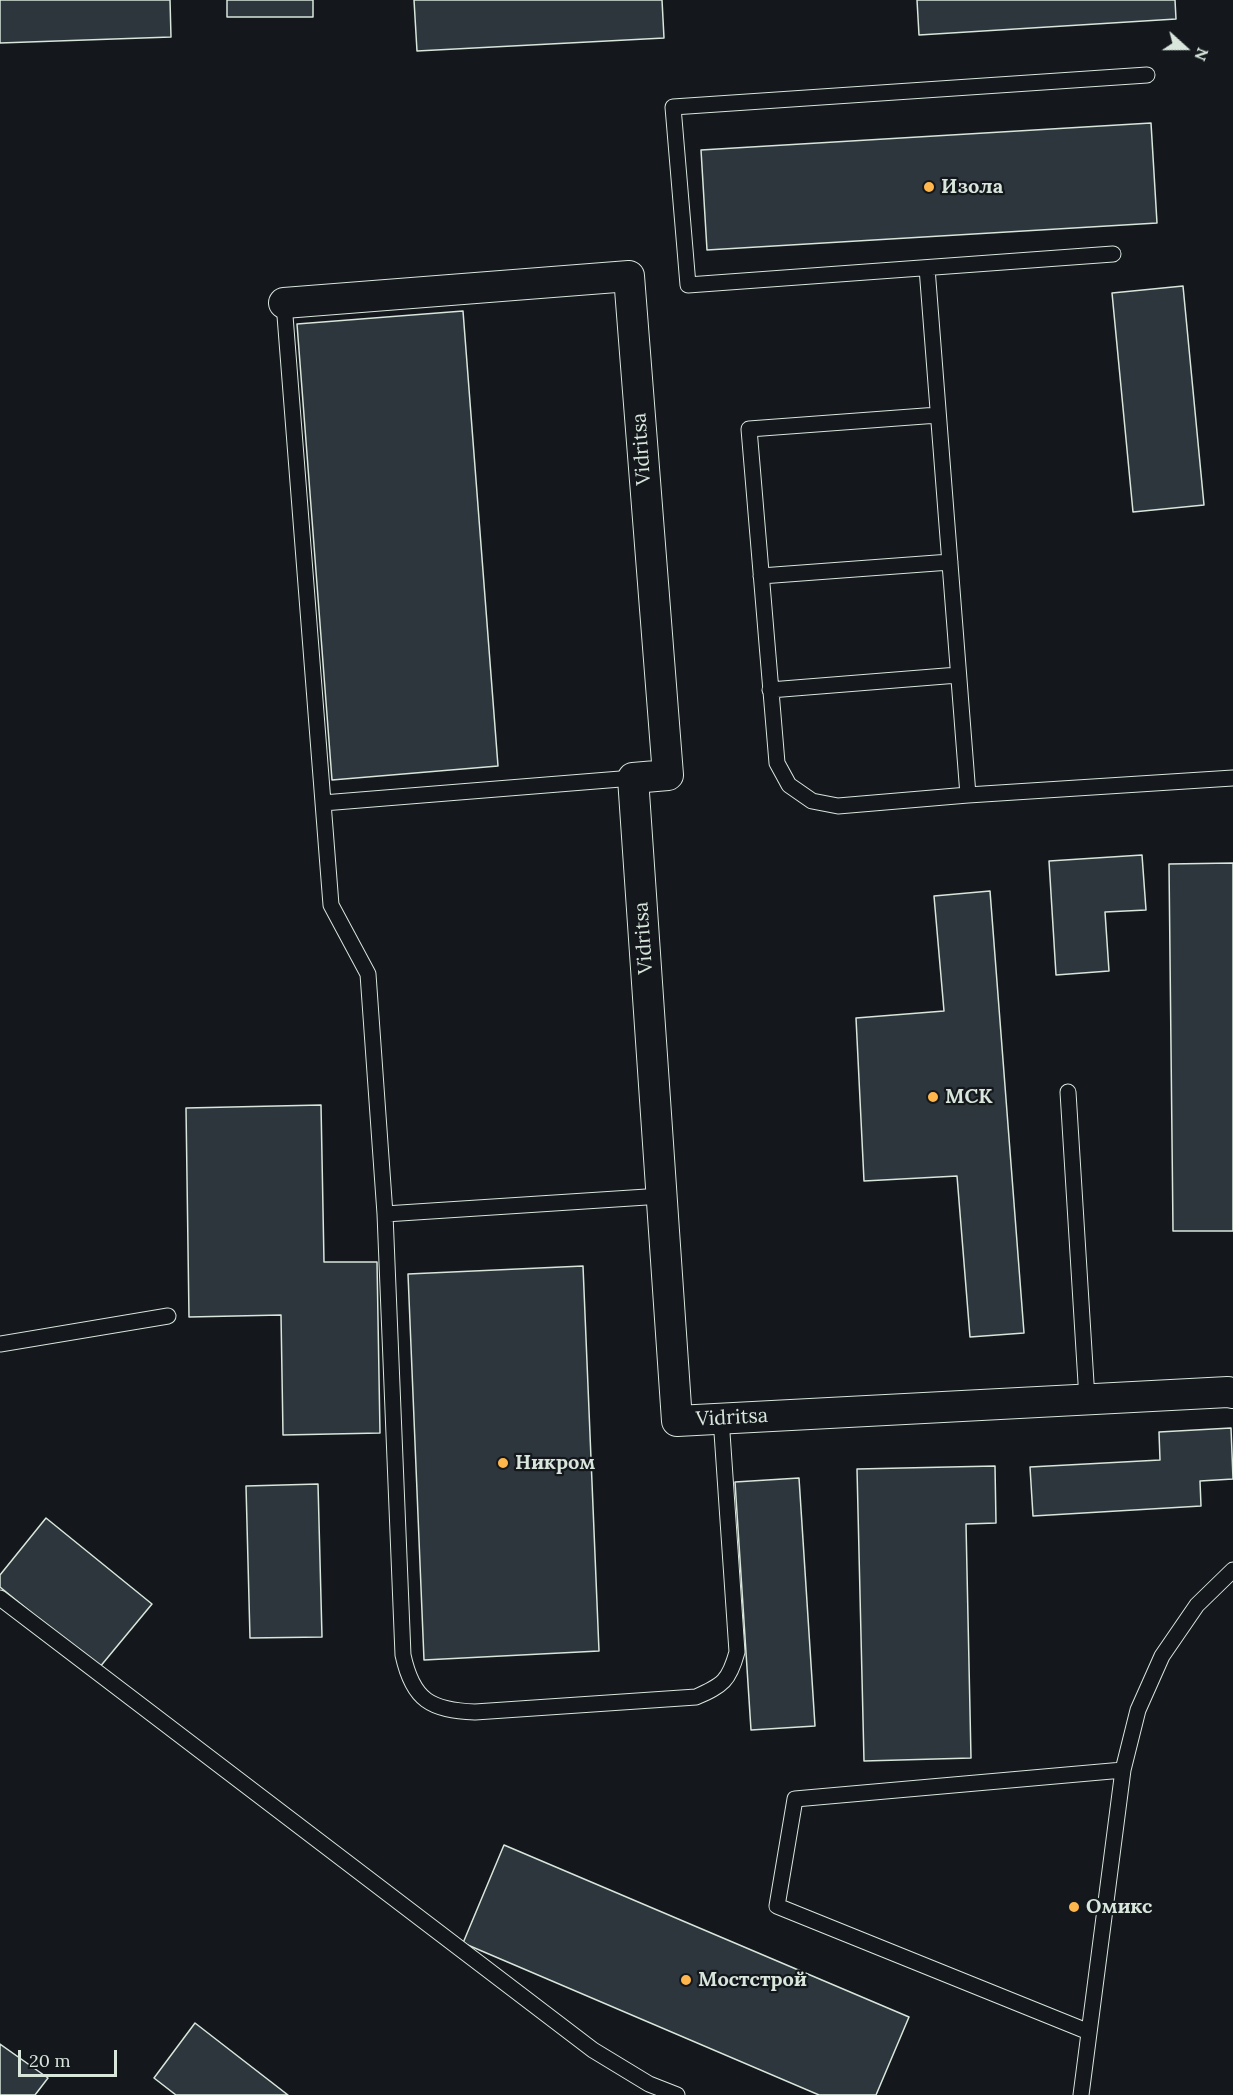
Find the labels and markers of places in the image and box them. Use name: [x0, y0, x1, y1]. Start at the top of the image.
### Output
place label: Изола: [941, 175, 1003, 199]
marker: Изола: [922, 180, 936, 194]
place label: МСК: [945, 1085, 992, 1109]
marker: МСК: [926, 1090, 940, 1104]
place label: Никром: [515, 1451, 595, 1475]
marker: Никром: [496, 1456, 510, 1470]
place label: Омикс: [1086, 1895, 1152, 1919]
marker: Омикс: [1067, 1900, 1081, 1914]
place label: Мостстрой: [698, 1968, 807, 1992]
marker: Мостстрой: [679, 1973, 693, 1987]

